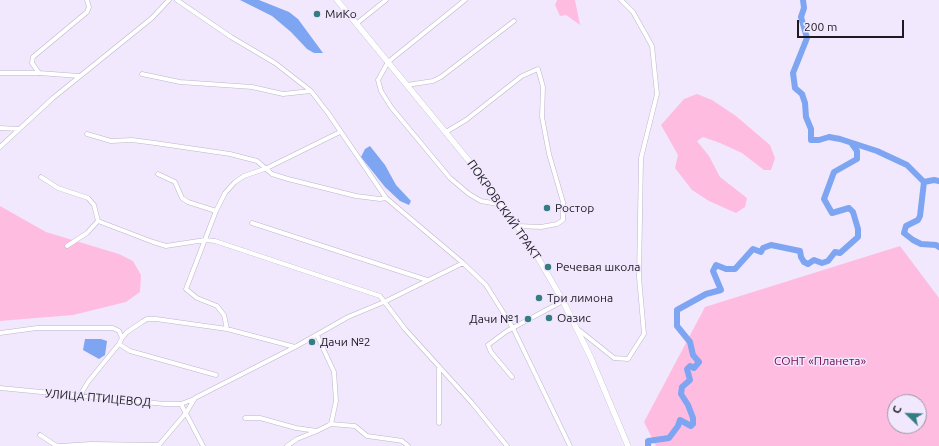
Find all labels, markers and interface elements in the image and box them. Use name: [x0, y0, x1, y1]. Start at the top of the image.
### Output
place label: МиКо: [325, 7, 357, 21]
marker: МиКо: [312, 9, 322, 19]
scale bar: [799, 12, 906, 38]
text: 200 m: [804, 20, 837, 33]
street label: ПОКРОВСКИЙ ТРАКТ: [464, 157, 544, 263]
place label: Ростор: [555, 201, 594, 215]
marker: Ростор: [542, 203, 552, 213]
place label: Речевая школа: [556, 260, 640, 274]
marker: Речевая школа: [543, 262, 553, 272]
place label: Три лимона: [547, 291, 613, 305]
marker: Три лимона: [534, 293, 544, 303]
place label: Оазис: [557, 311, 591, 325]
place label: Дачи №1: [469, 312, 520, 326]
marker: Оазис: [544, 313, 554, 323]
marker: Дачи №1: [523, 314, 533, 324]
place label: Дачи №2: [320, 335, 371, 349]
marker: Дачи №2: [307, 337, 317, 347]
park label: СОНТ «Планета»: [774, 354, 866, 368]
street label: УЛИЦА ПТИЦЕВОД: [44, 386, 152, 410]
north arrow: [887, 394, 927, 434]
text: С: [890, 404, 904, 415]

